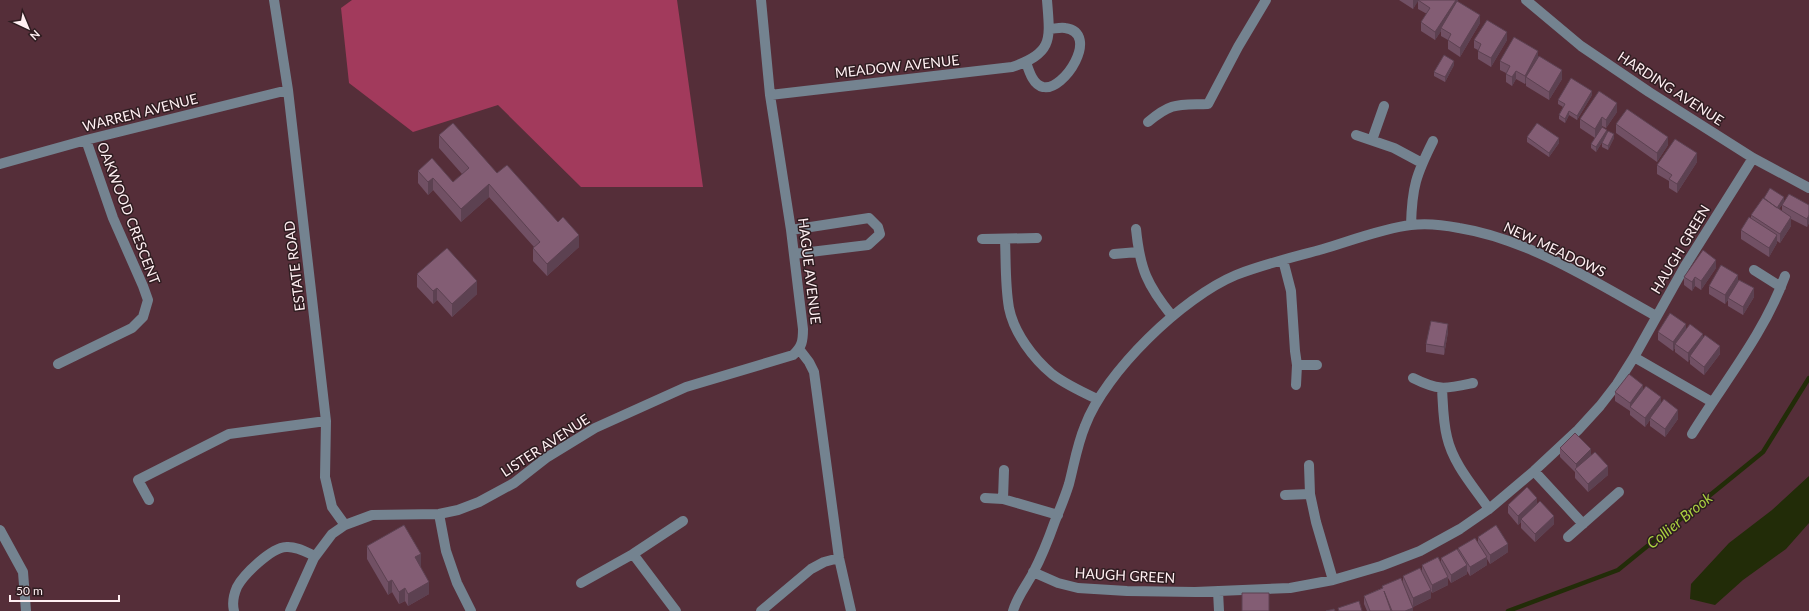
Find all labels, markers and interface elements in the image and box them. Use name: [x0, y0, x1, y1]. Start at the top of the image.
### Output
north arrow: [8, 8, 48, 48]
text: N: [28, 28, 43, 43]
street label: HARDING AVENUE: [1615, 47, 1727, 129]
street label: MEADOW AVENUE: [834, 51, 960, 81]
street label: WARREN AVENUE: [81, 89, 199, 135]
street label: OAKWOOD CRESCENT: [94, 140, 164, 287]
street label: HAUGH GREEN: [1647, 202, 1713, 296]
street label: HAGUE AVENUE: [795, 217, 825, 325]
street label: NEW MEADOWS: [1501, 218, 1609, 280]
street label: ESTATE ROAD: [280, 220, 308, 312]
street label: LISTER AVENUE: [497, 410, 593, 480]
water label: Collier Brook: [1643, 488, 1716, 552]
street label: HAUGH GREEN: [1074, 564, 1176, 586]
scale bar: [10, 577, 119, 603]
text: 50 m: [16, 583, 43, 598]

